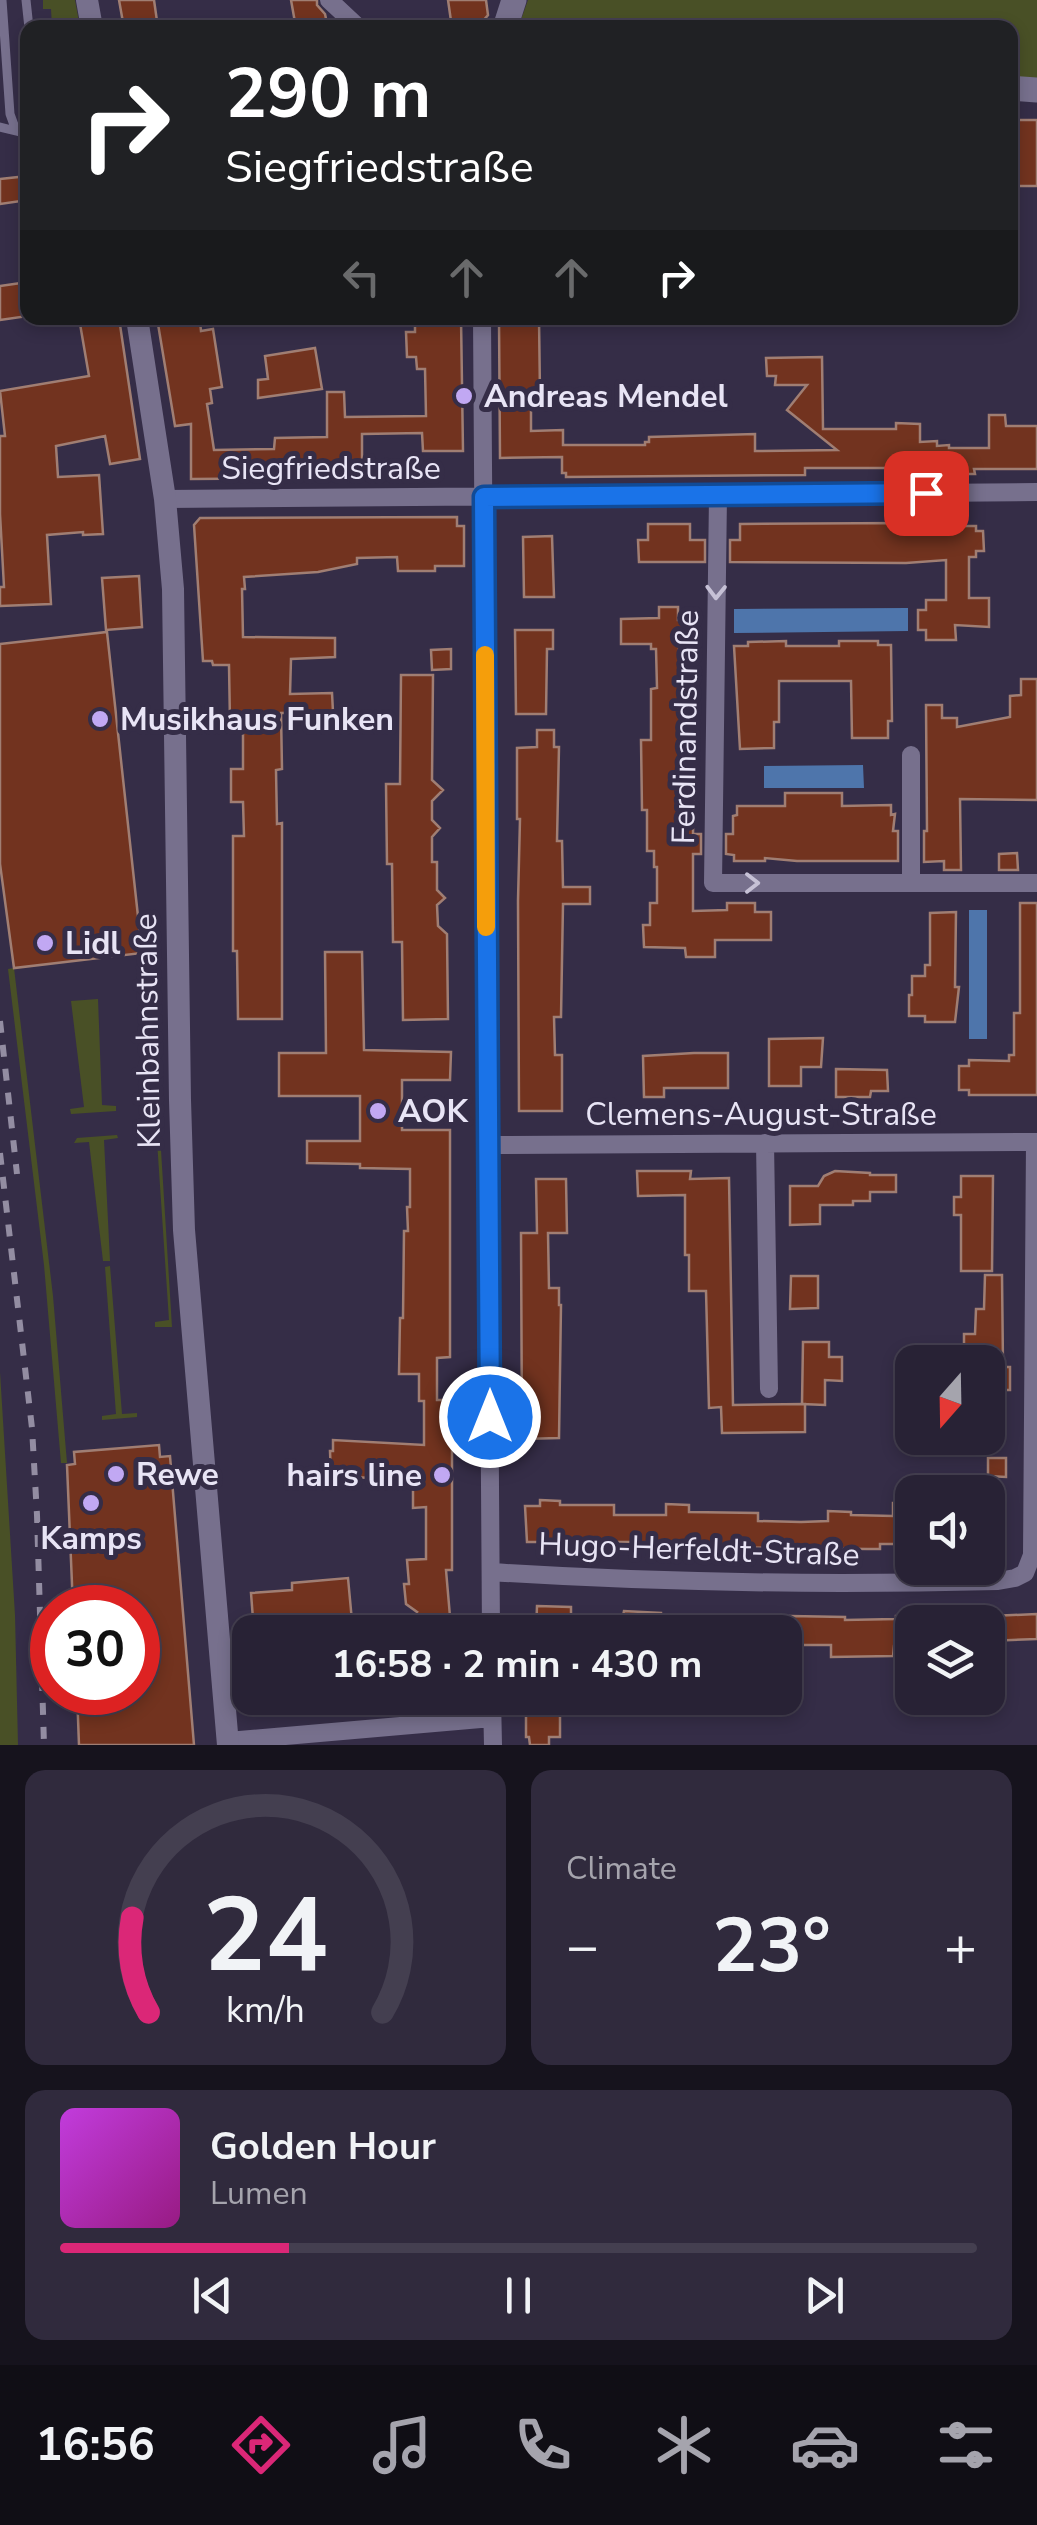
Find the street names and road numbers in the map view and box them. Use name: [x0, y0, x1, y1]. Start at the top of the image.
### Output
street label: Siegfriedstraße: [221, 447, 441, 490]
street label: Ferdinandstraße: [662, 609, 709, 845]
street label: Kleinbahnstraße: [124, 913, 171, 1149]
street label: Clemens-August-Straße: [585, 1093, 937, 1136]
street label: Hugo-Herfeldt-Straße: [538, 1522, 860, 1577]

